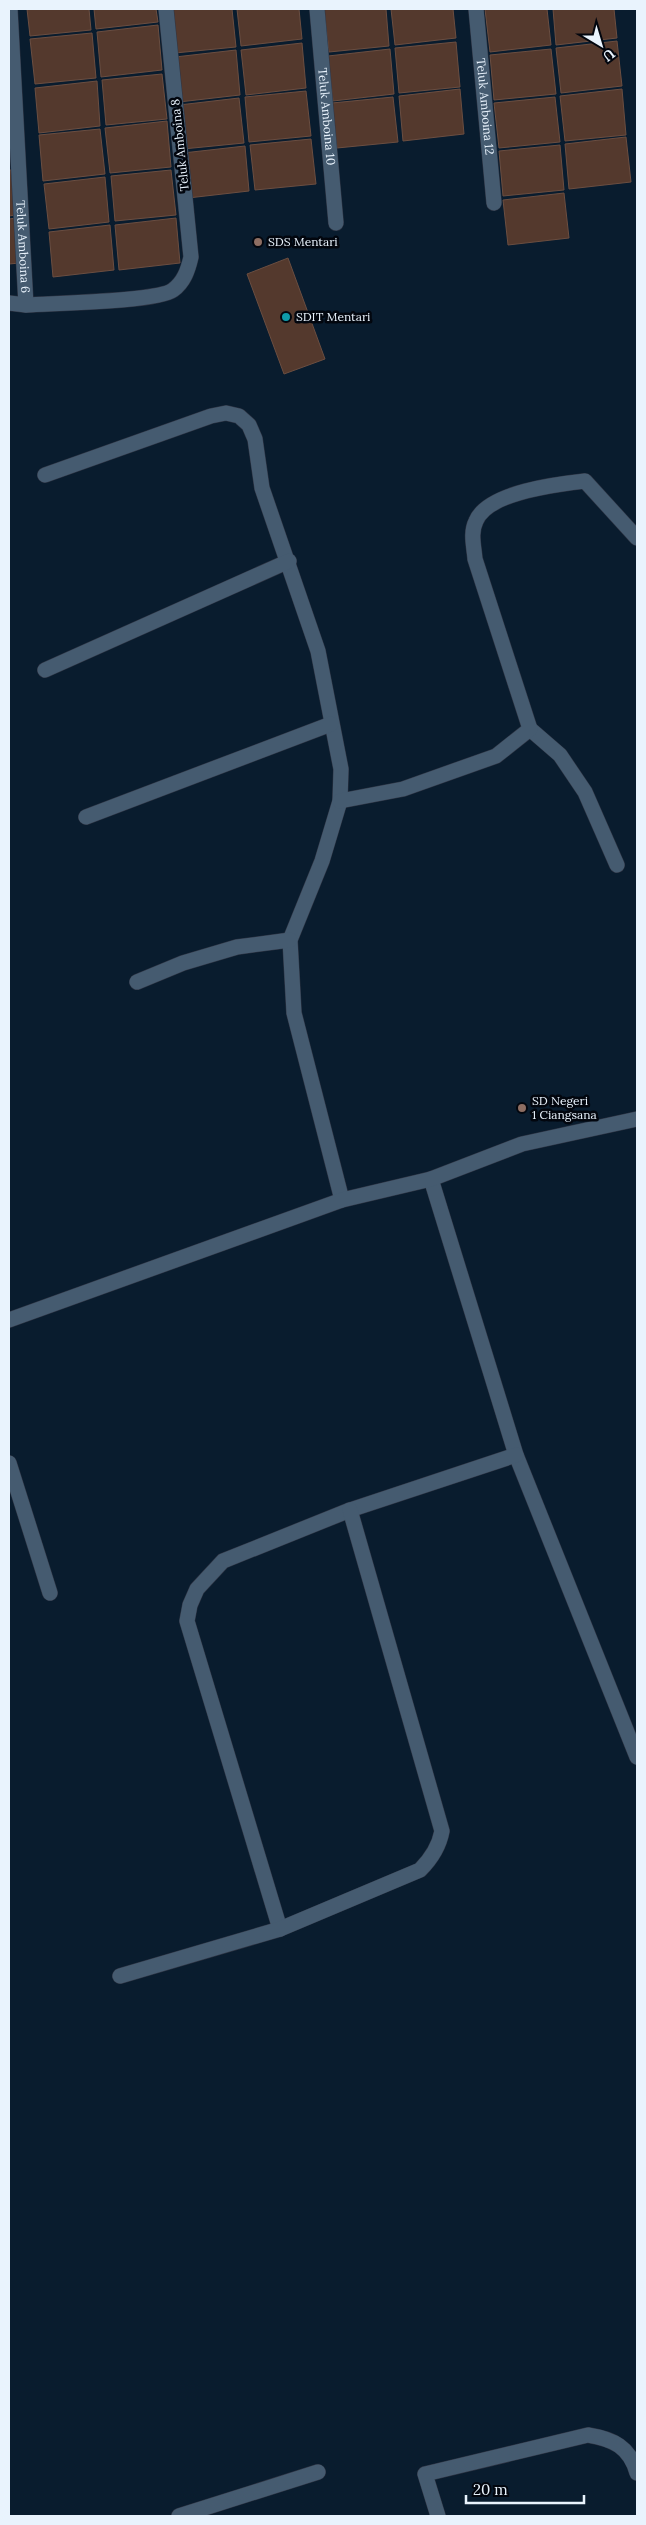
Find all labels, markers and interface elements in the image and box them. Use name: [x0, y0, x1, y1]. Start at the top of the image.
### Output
north arrow: [576, 20, 626, 70]
text: U: [599, 45, 619, 66]
street label: Teluk Amboina 12: [474, 58, 497, 155]
street label: Teluk Amboina 10: [315, 67, 339, 166]
street label: Teluk Amboina 8: [167, 98, 192, 192]
street label: Teluk Amboina 6: [13, 200, 33, 293]
place label: SDS Mentari: [268, 234, 338, 249]
marker: SDS Mentari: [252, 236, 264, 248]
place label: SDIT Mentari: [296, 309, 371, 324]
marker: SDIT Mentari: [280, 311, 292, 323]
place label: SD Negeri 1 Ciangsana: [532, 1093, 597, 1122]
marker: SD Negeri 1 Ciangsana: [516, 1102, 528, 1114]
scale bar: [466, 2472, 584, 2504]
text: 20 m: [473, 2480, 508, 2499]

